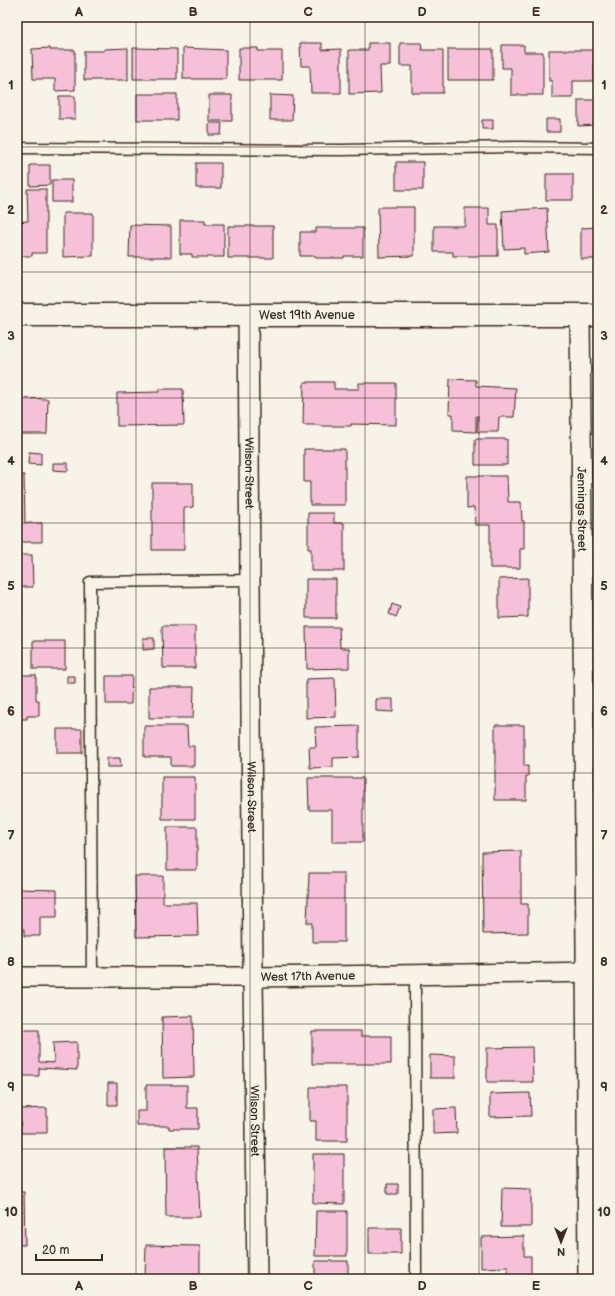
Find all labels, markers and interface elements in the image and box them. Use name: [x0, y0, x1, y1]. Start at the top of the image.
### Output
text: A: [74, 4, 83, 20]
text: B: [188, 4, 198, 20]
text: C: [303, 4, 313, 20]
text: D: [417, 4, 427, 20]
text: E: [532, 4, 541, 20]
text: 1: [8, 77, 14, 93]
text: 1: [601, 77, 607, 93]
text: 2: [7, 202, 15, 218]
text: 2: [600, 202, 608, 218]
street label: West 19th Avenue: [259, 308, 355, 323]
text: 3: [7, 328, 15, 344]
text: 3: [600, 328, 608, 344]
street label: Wilson Street: [241, 437, 256, 509]
text: 4: [7, 453, 15, 469]
text: 4: [600, 453, 608, 469]
street label: Jennings Street: [573, 466, 589, 552]
text: 5: [7, 578, 15, 594]
text: 5: [600, 578, 608, 594]
text: 6: [7, 703, 15, 719]
text: 6: [600, 703, 608, 719]
street label: Wilson Street: [243, 761, 259, 833]
text: 7: [7, 828, 15, 844]
text: 7: [600, 828, 608, 844]
text: 8: [7, 954, 15, 970]
text: 8: [600, 954, 608, 970]
street label: West 17th Avenue: [261, 969, 355, 985]
text: 9: [7, 1079, 15, 1095]
text: 9: [600, 1079, 608, 1095]
street label: Wilson Street: [246, 1085, 262, 1157]
text: 10: [4, 1204, 18, 1220]
text: 10: [597, 1204, 611, 1220]
north arrow: [541, 1222, 581, 1262]
scale bar: [36, 1236, 102, 1262]
text: 20 m: [42, 1243, 69, 1258]
text: N: [557, 1245, 565, 1258]
text: A: [74, 1278, 83, 1294]
text: B: [188, 1278, 198, 1294]
text: C: [303, 1278, 313, 1294]
text: D: [417, 1278, 427, 1294]
text: E: [532, 1278, 541, 1294]

